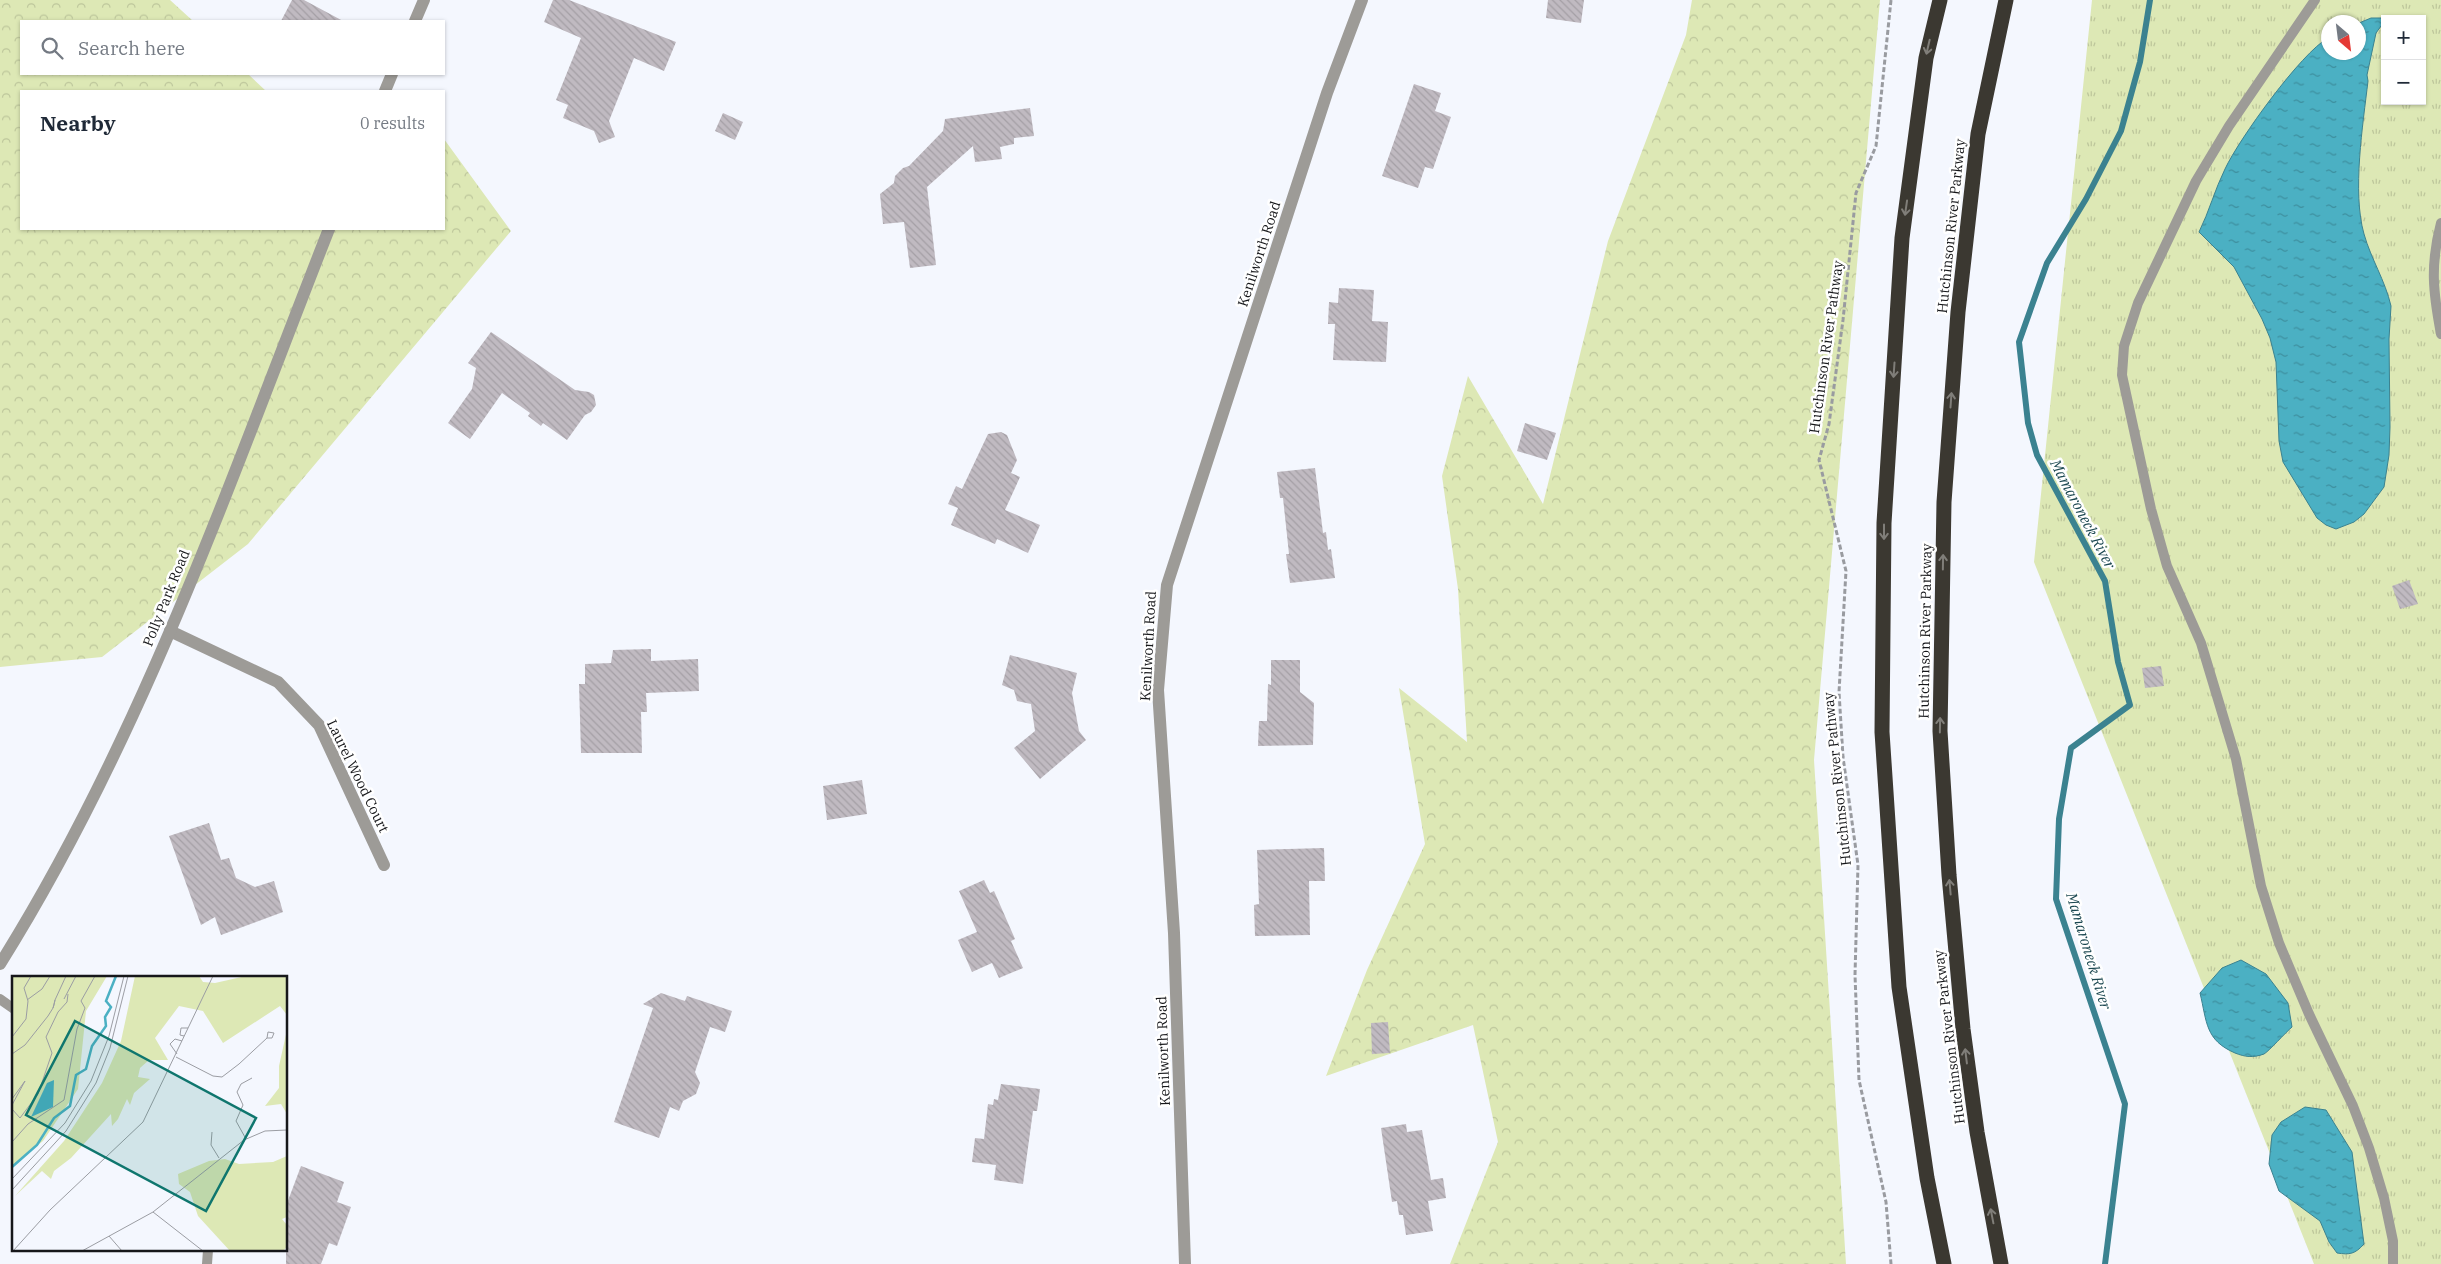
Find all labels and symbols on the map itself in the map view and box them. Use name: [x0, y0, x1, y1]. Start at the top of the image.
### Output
north arrow: [2321, 15, 2366, 60]
one-way arrow: [1923, 39, 1932, 55]
street label: Hutchinson River Parkway: [1933, 137, 1969, 314]
street label: Kenilworth Road: [1233, 198, 1285, 309]
one-way arrow: [1901, 200, 1911, 216]
street label: Hutchinson River Pathway: [1805, 259, 1847, 435]
one-way arrow: [1889, 362, 1898, 378]
one-way arrow: [1947, 392, 1956, 408]
water label: Mamaroneck River: [2046, 455, 2120, 572]
one-way arrow: [1879, 524, 1889, 540]
street label: Hutchinson River Parkway: [1914, 543, 1936, 719]
street label: Polly Park Road: [138, 547, 194, 649]
one-way arrow: [1938, 554, 1948, 570]
street label: Kenilworth Road: [1136, 590, 1160, 701]
street label: Hutchinson River Pathway: [1819, 691, 1855, 867]
street label: Laurel Wood Court: [323, 717, 393, 835]
one-way arrow: [1935, 717, 1945, 733]
one-way arrow: [1945, 879, 1955, 895]
water label: Mamaroneck River: [2062, 889, 2116, 1012]
street label: Hutchinson River Parkway: [1929, 948, 1969, 1125]
inset map: [12, 976, 288, 1252]
street label: Kenilworth Road: [1152, 995, 1174, 1106]
one-way arrow: [1961, 1048, 1971, 1064]
one-way arrow: [1987, 1209, 1996, 1225]

